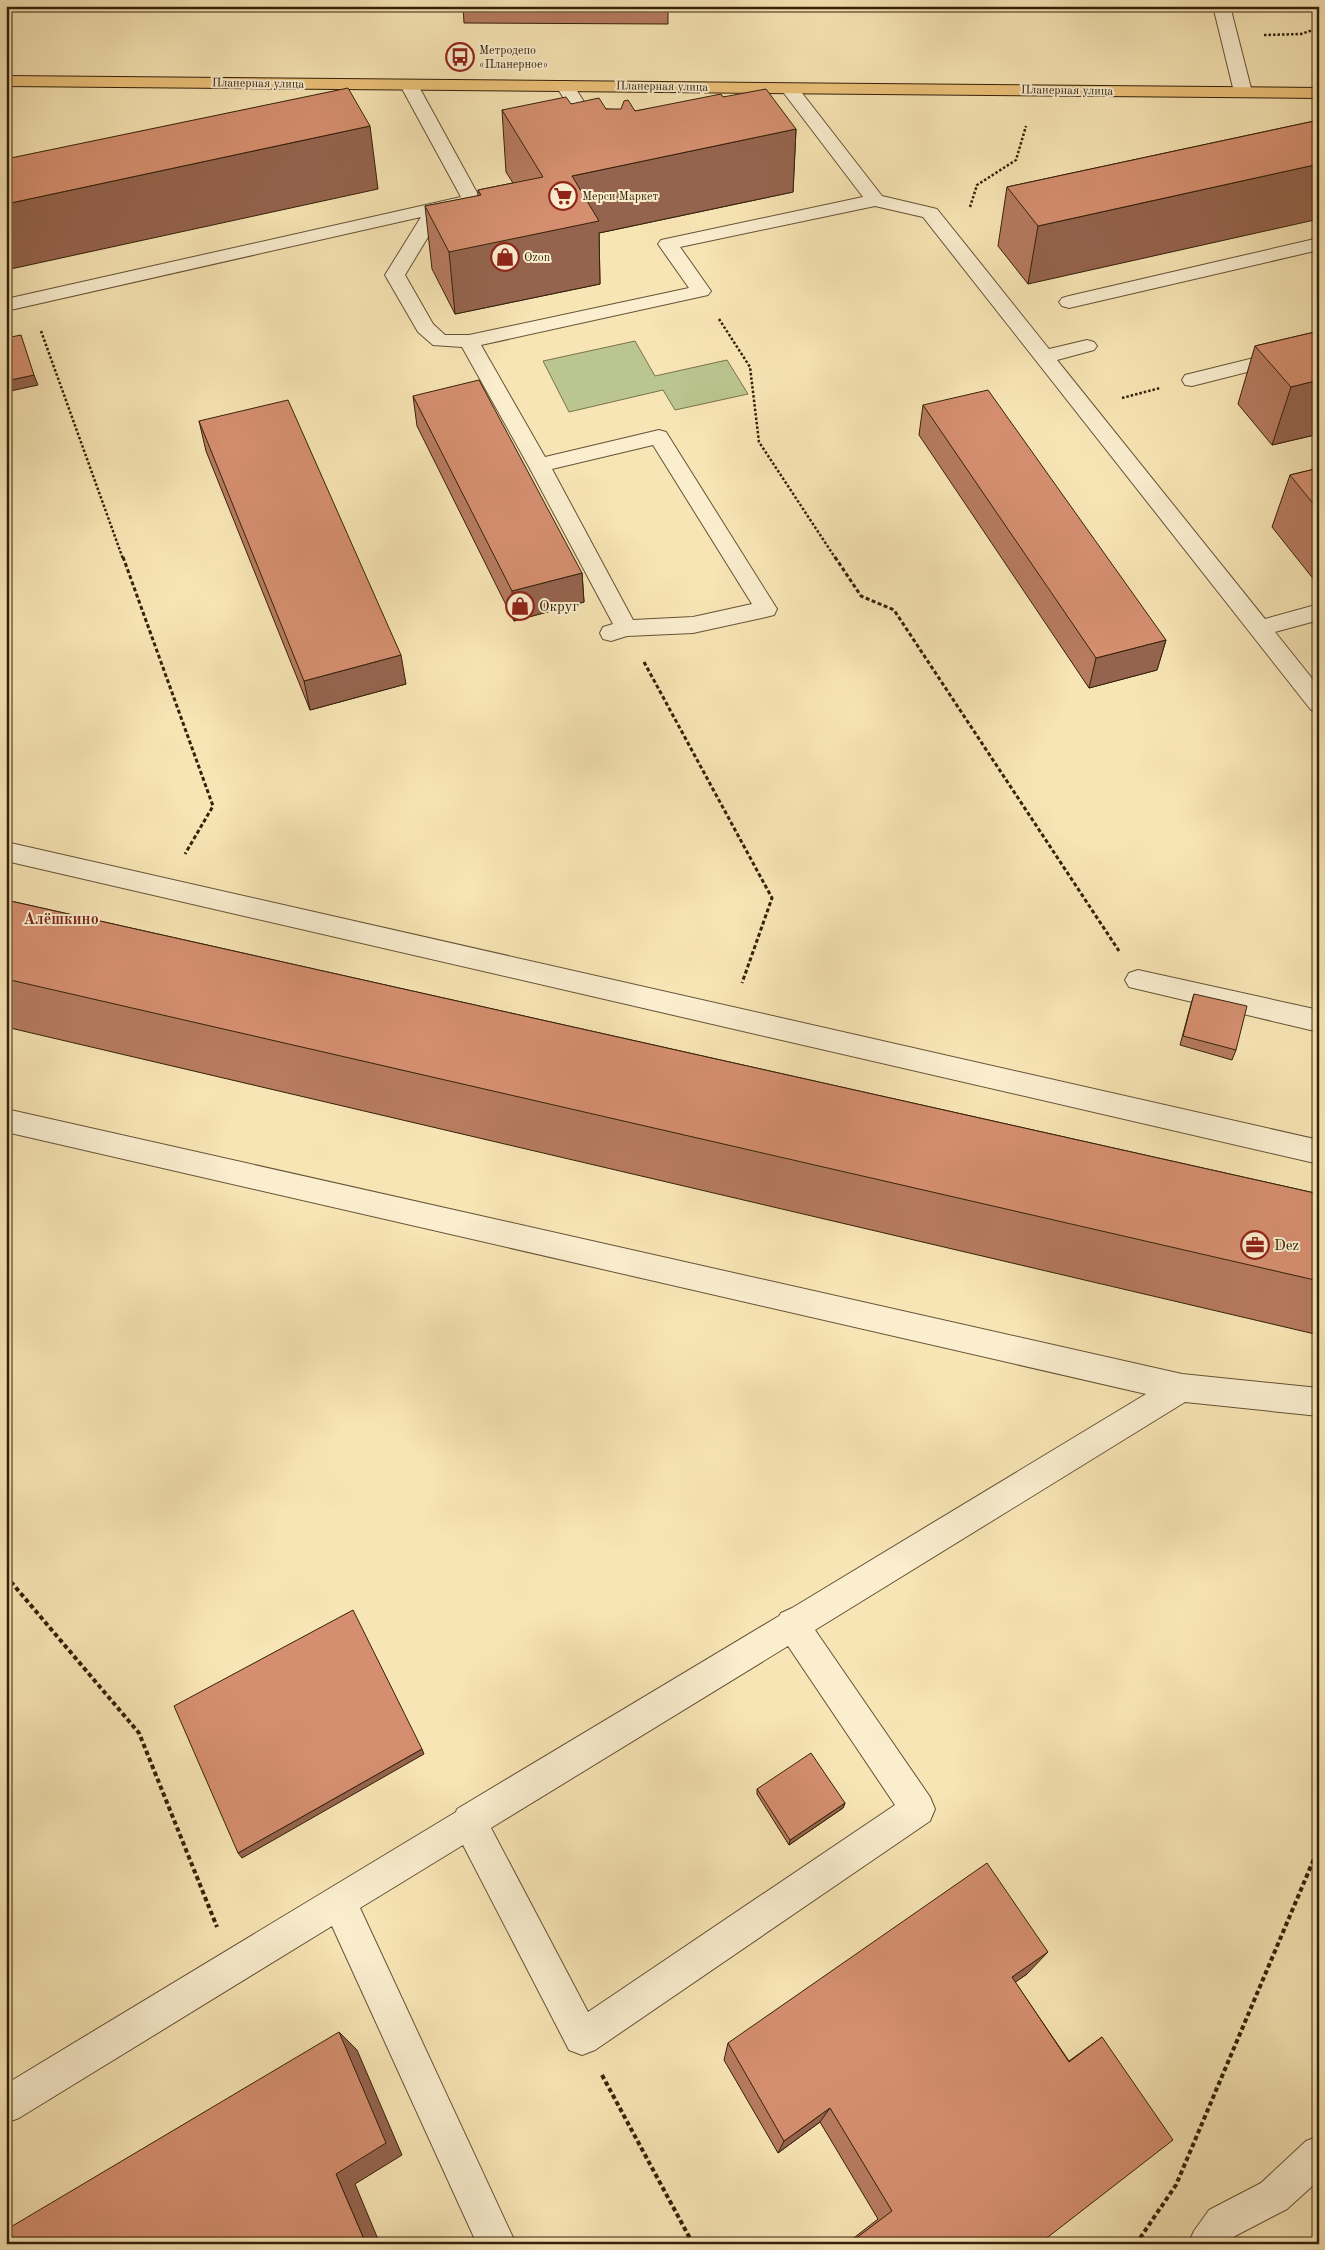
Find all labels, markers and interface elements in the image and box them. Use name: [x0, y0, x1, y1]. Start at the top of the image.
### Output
bus stop icon: Метродепо «Планерное»: [445, 42, 475, 72]
place label: Метродепо «Планерное»: [479, 45, 548, 71]
street label: Планерная улица: [212, 77, 304, 91]
street label: Планерная улица: [616, 80, 708, 94]
street label: Планерная улица: [1021, 84, 1113, 98]
supermarket icon: Мерси Маркет: [548, 181, 578, 211]
place label: Мерси Маркет: [582, 191, 659, 203]
shop icon: Ozon: [490, 242, 520, 272]
place label: Ozon: [524, 252, 551, 264]
shop icon: Округ: [505, 591, 535, 621]
place label: Округ: [539, 600, 579, 615]
district label: Алёшкино: [23, 912, 99, 928]
office icon: Dez: [1240, 1230, 1270, 1260]
place label: Dez: [1274, 1239, 1299, 1254]

